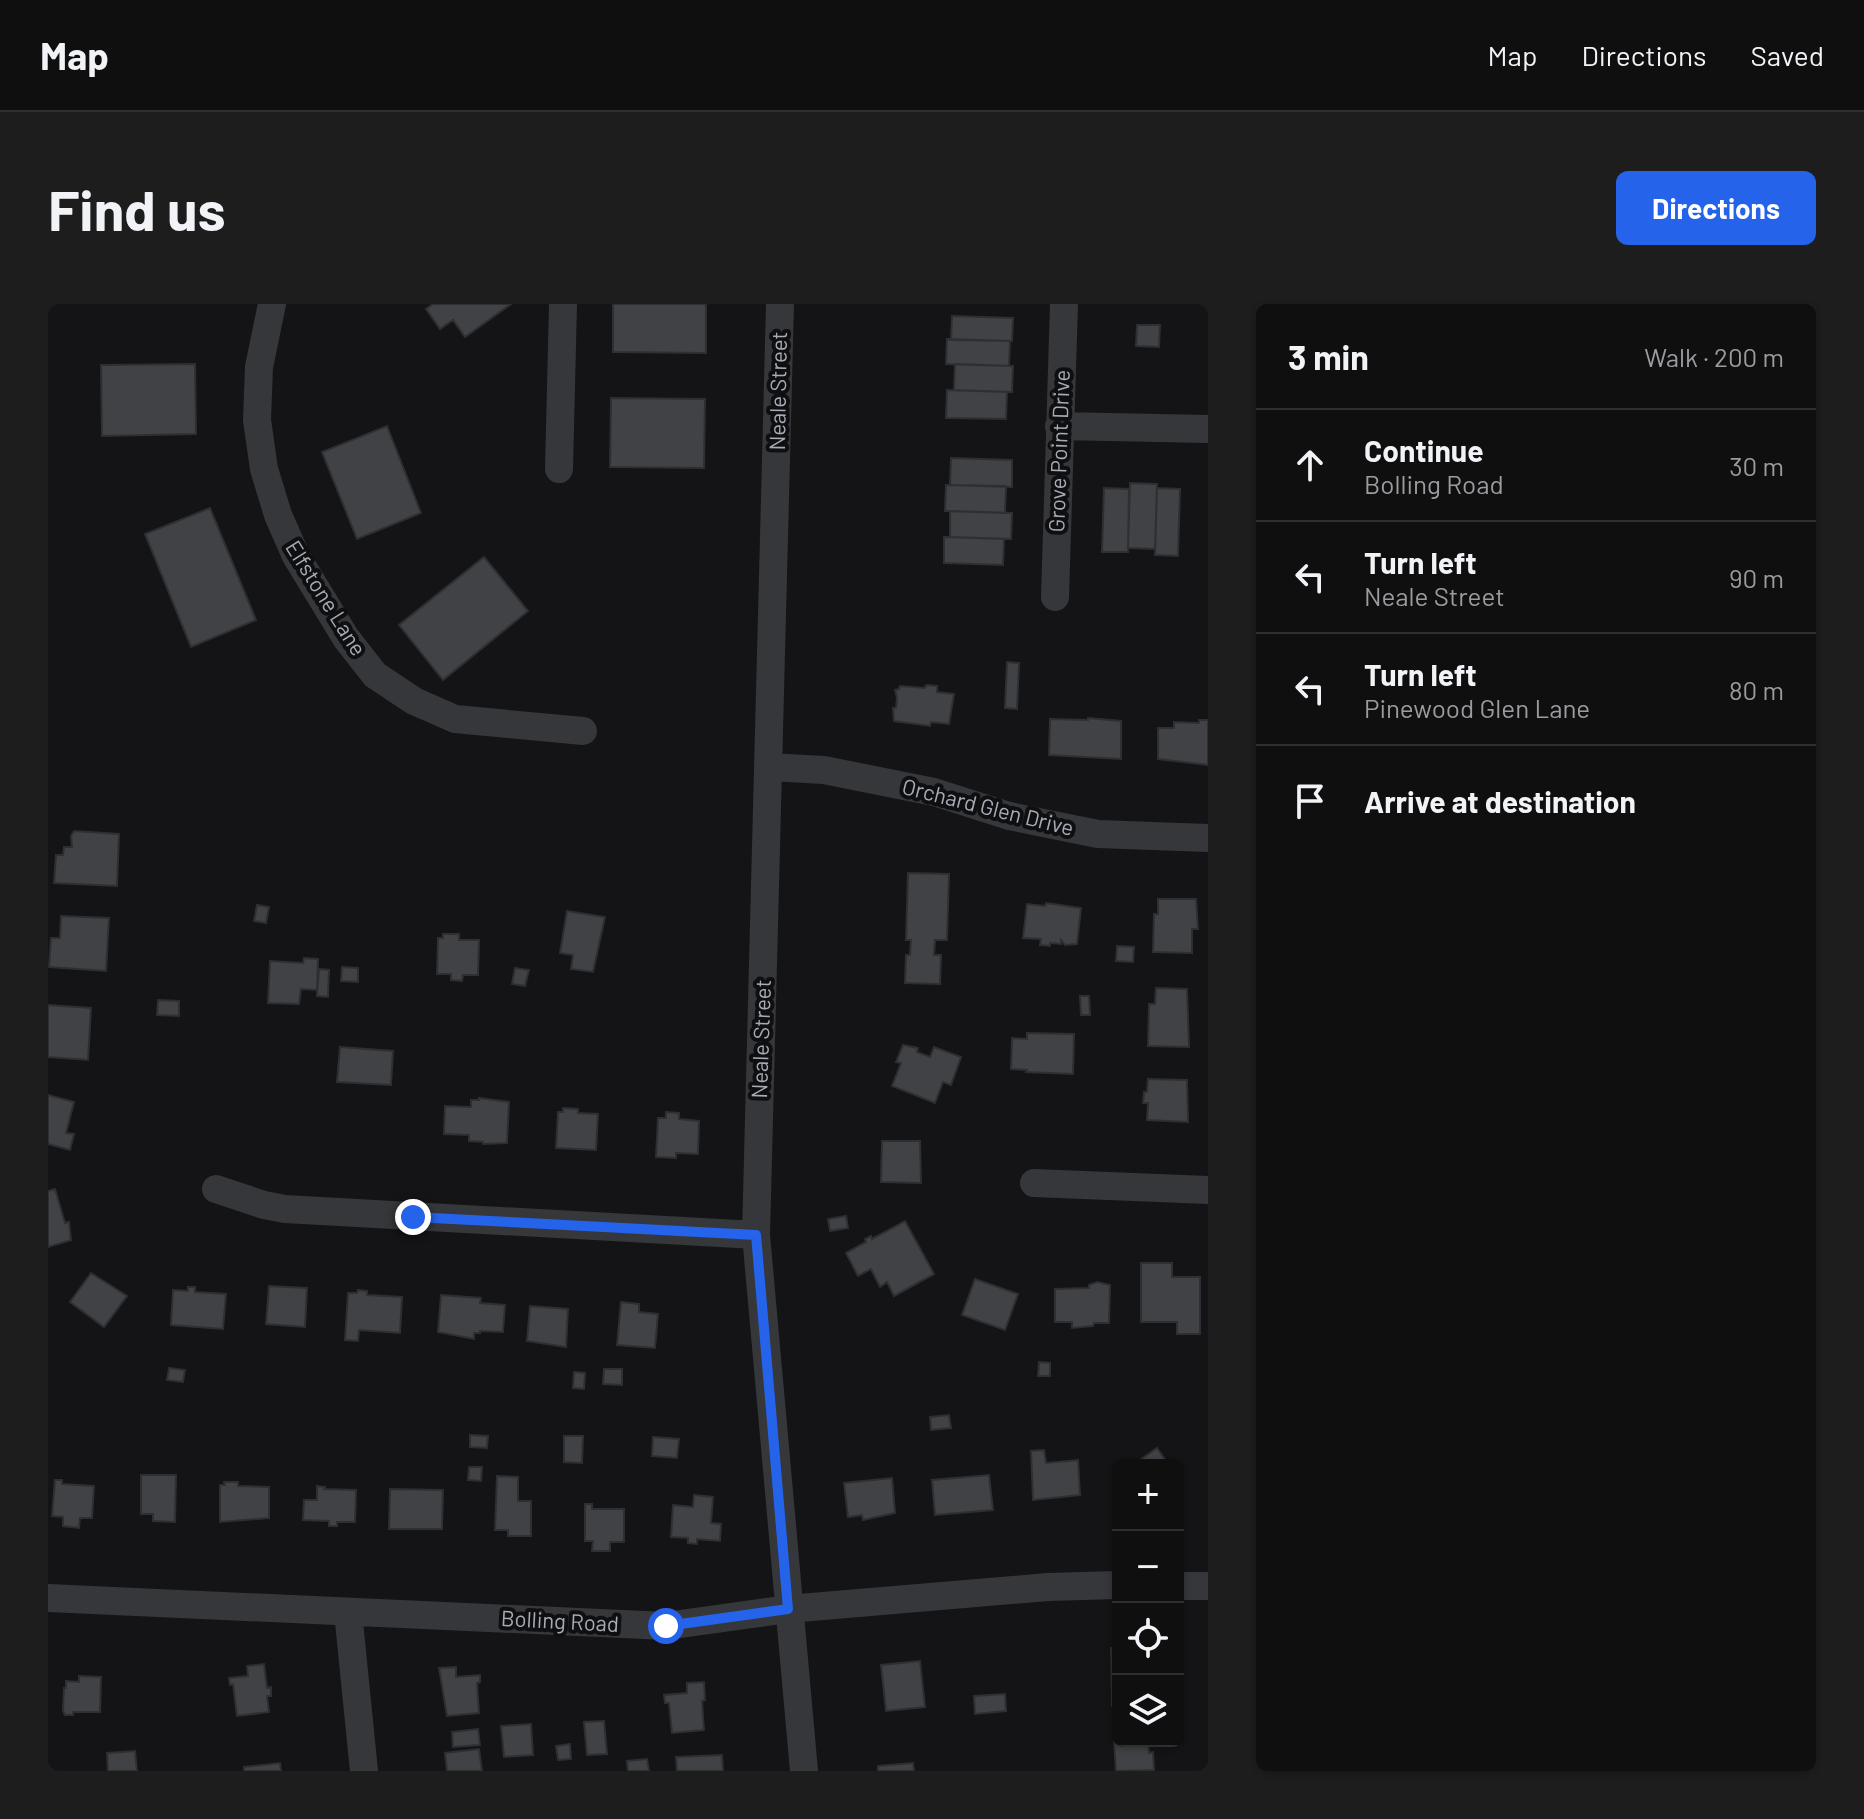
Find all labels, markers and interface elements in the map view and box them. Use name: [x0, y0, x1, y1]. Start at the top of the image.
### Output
text: Map: [40, 32, 109, 78]
text: Map: [1488, 38, 1537, 72]
text: Directions: [1581, 38, 1707, 72]
text: Saved: [1751, 38, 1824, 72]
button: Directions: [1616, 171, 1816, 245]
text: Find us: [48, 175, 226, 242]
street label: Neale Street: [763, 331, 791, 451]
text: 3 min: [1288, 336, 1369, 377]
text: Walk · 200 m: [1644, 341, 1784, 372]
street label: Grove Point Drive: [1042, 369, 1074, 533]
text: Continue: [1364, 432, 1484, 468]
icon: ahead: [1288, 443, 1332, 487]
text: 30 m: [1729, 450, 1784, 481]
text: Bolling Road: [1364, 468, 1504, 499]
street label: Elfstone Lane: [281, 535, 373, 660]
text: Turn left: [1364, 544, 1477, 580]
icon: left: [1288, 555, 1332, 599]
text: 90 m: [1729, 562, 1784, 593]
text: Neale Street: [1364, 580, 1505, 611]
text: Turn left: [1364, 656, 1477, 692]
icon: left: [1288, 667, 1332, 711]
text: 80 m: [1729, 674, 1784, 705]
text: Pinewood Glen Lane: [1364, 692, 1590, 723]
street label: Orchard Glen Drive: [900, 772, 1077, 840]
icon: arrive: [1288, 779, 1332, 823]
text: Arrive at destination: [1364, 783, 1636, 819]
street label: Neale Street: [745, 979, 775, 1099]
route end: [395, 1199, 431, 1235]
map controls: [1112, 1459, 1184, 1747]
button: +: [1112, 1459, 1184, 1531]
button: −: [1112, 1531, 1184, 1603]
button: locate: [1112, 1603, 1184, 1675]
street label: Bolling Road: [500, 1604, 620, 1636]
route start: [648, 1608, 684, 1644]
button: layers: [1112, 1675, 1184, 1747]

